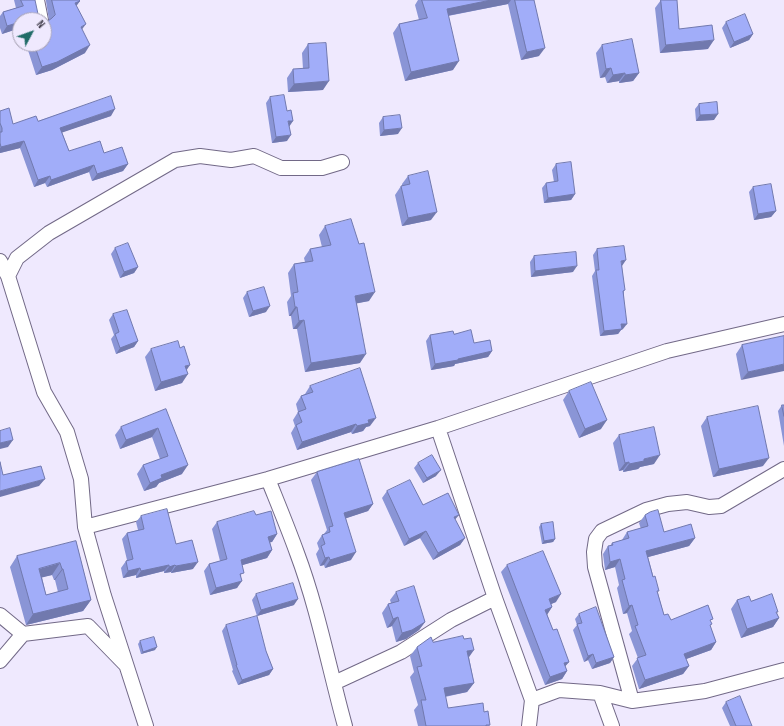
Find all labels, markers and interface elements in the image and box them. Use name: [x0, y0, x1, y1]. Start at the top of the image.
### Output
north arrow: [12, 12, 52, 52]
text: N: [34, 18, 48, 31]

